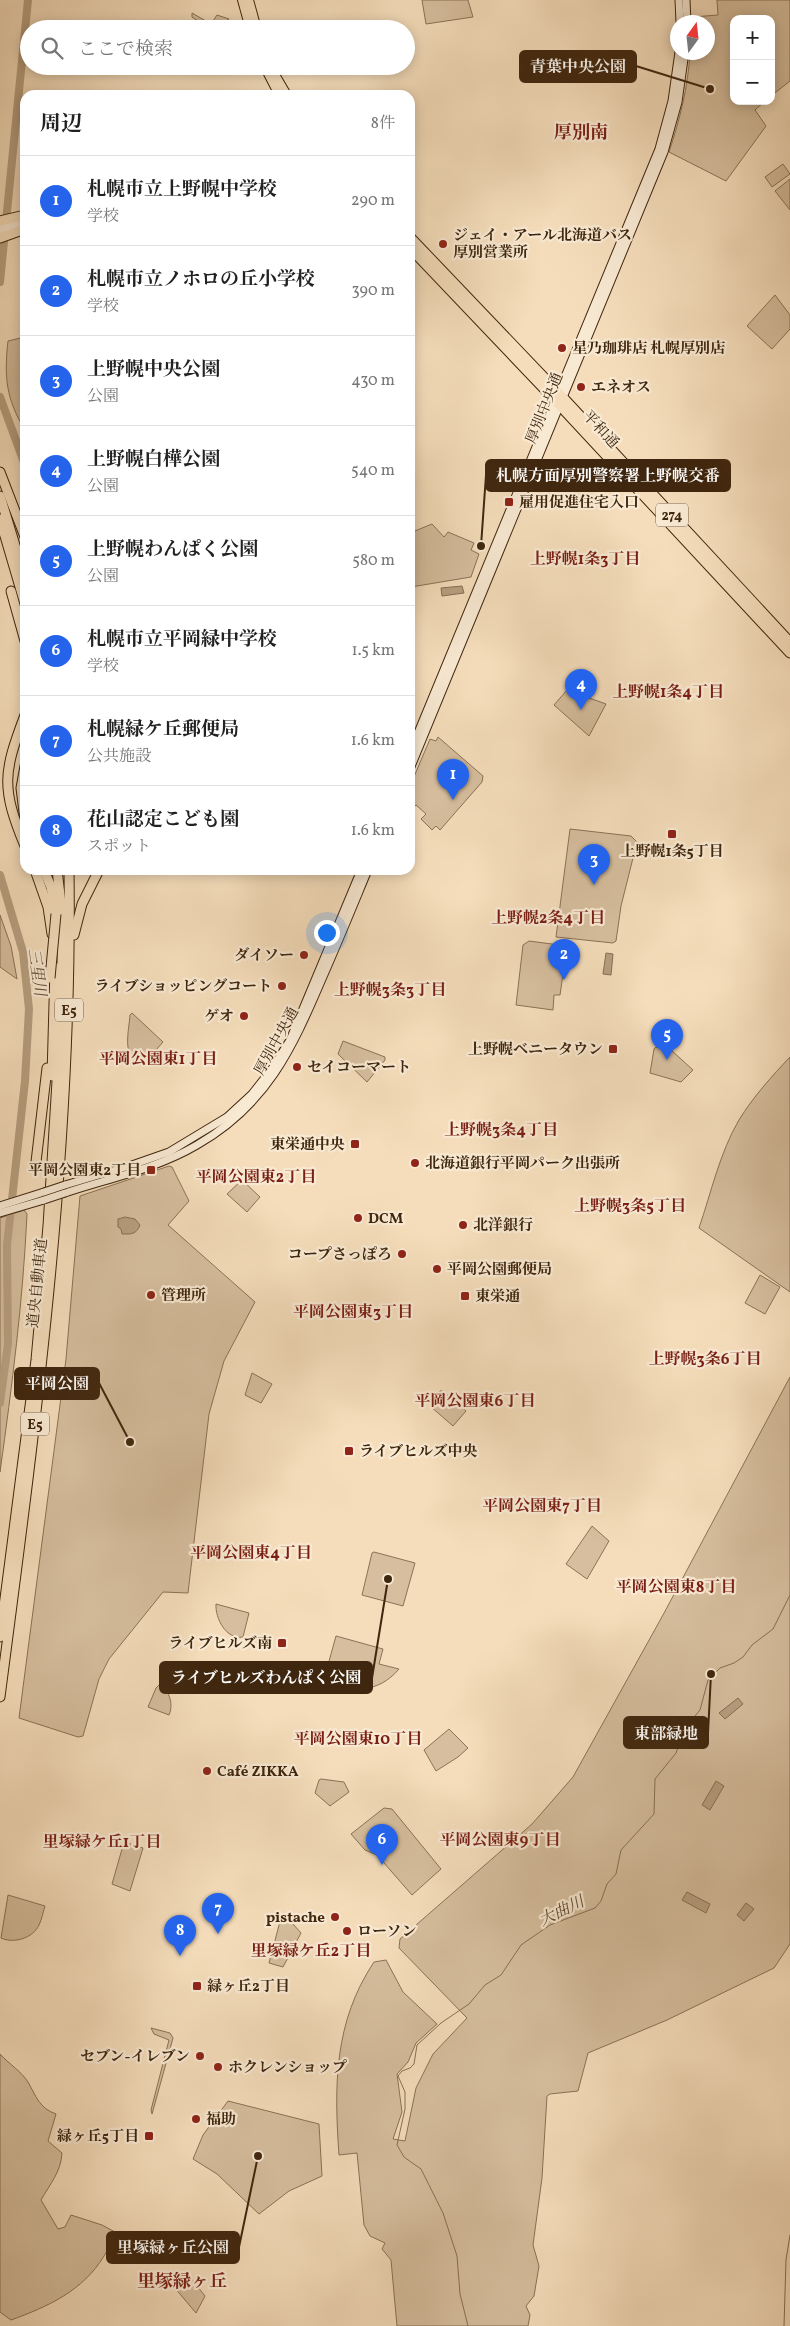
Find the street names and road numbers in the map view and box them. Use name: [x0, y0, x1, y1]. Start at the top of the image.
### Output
street label: 厚別中央通: [522, 370, 569, 447]
street label: 平和通: [577, 406, 623, 454]
road number: 274: [656, 504, 688, 526]
road number: E5: [55, 998, 83, 1022]
street label: 厚別中央通: [250, 1004, 305, 1080]
street label: 道央自動車道: [23, 1237, 54, 1329]
road number: E5: [21, 1412, 49, 1436]

